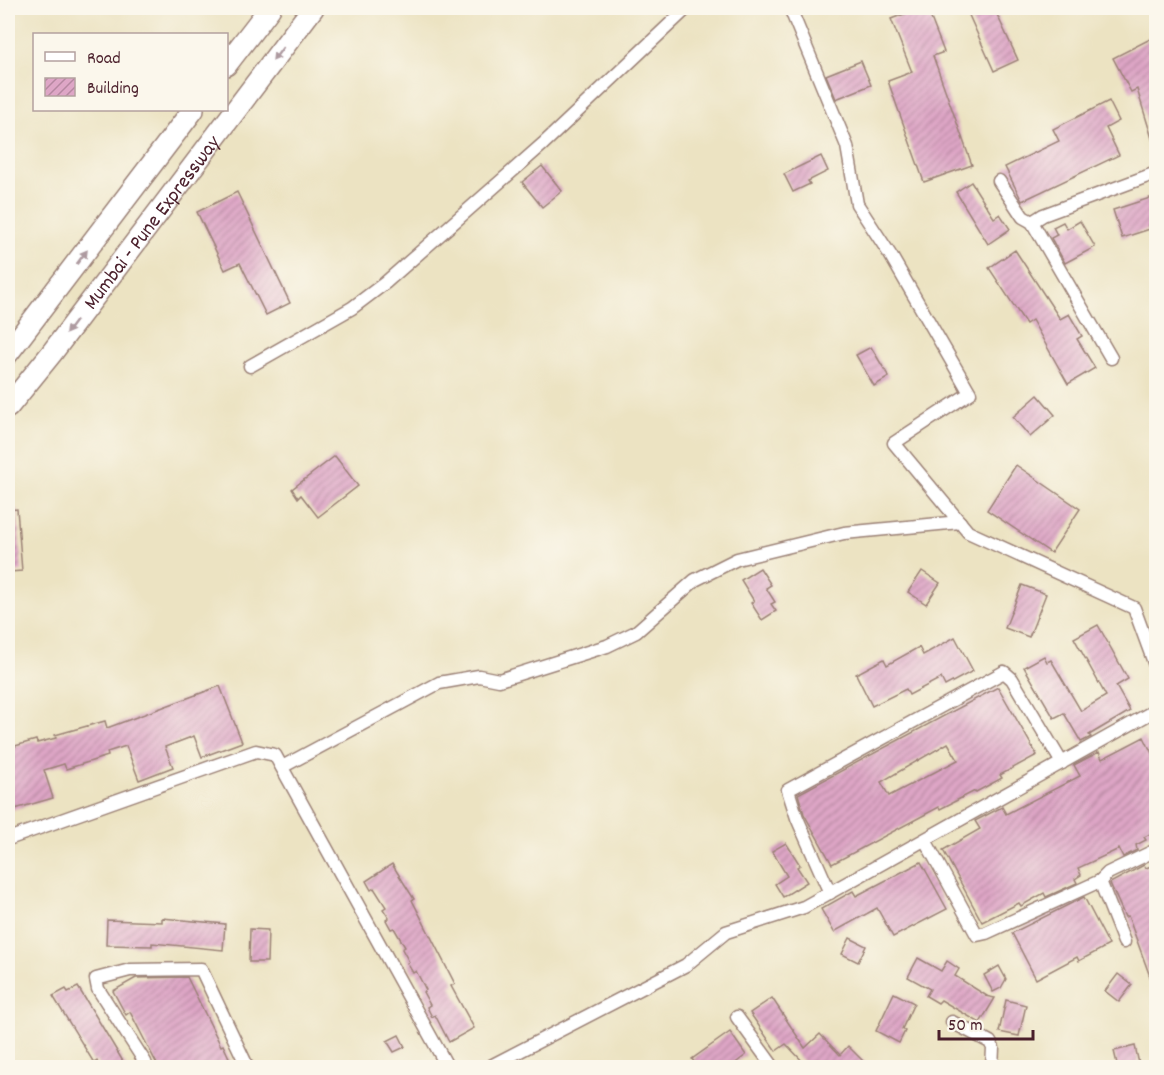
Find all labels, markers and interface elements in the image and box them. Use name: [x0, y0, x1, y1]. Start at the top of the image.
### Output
legend: [33, 33, 228, 111]
text: Road: [87, 47, 121, 72]
one-way arrow: [272, 47, 284, 62]
text: Building: [87, 77, 139, 102]
street label: Mumbai - Pune Expressway: [78, 130, 230, 317]
one-way arrow: [75, 249, 88, 265]
one-way arrow: [65, 319, 78, 335]
scale bar: [939, 1003, 1034, 1041]
text: 50 m: [948, 1014, 983, 1039]

